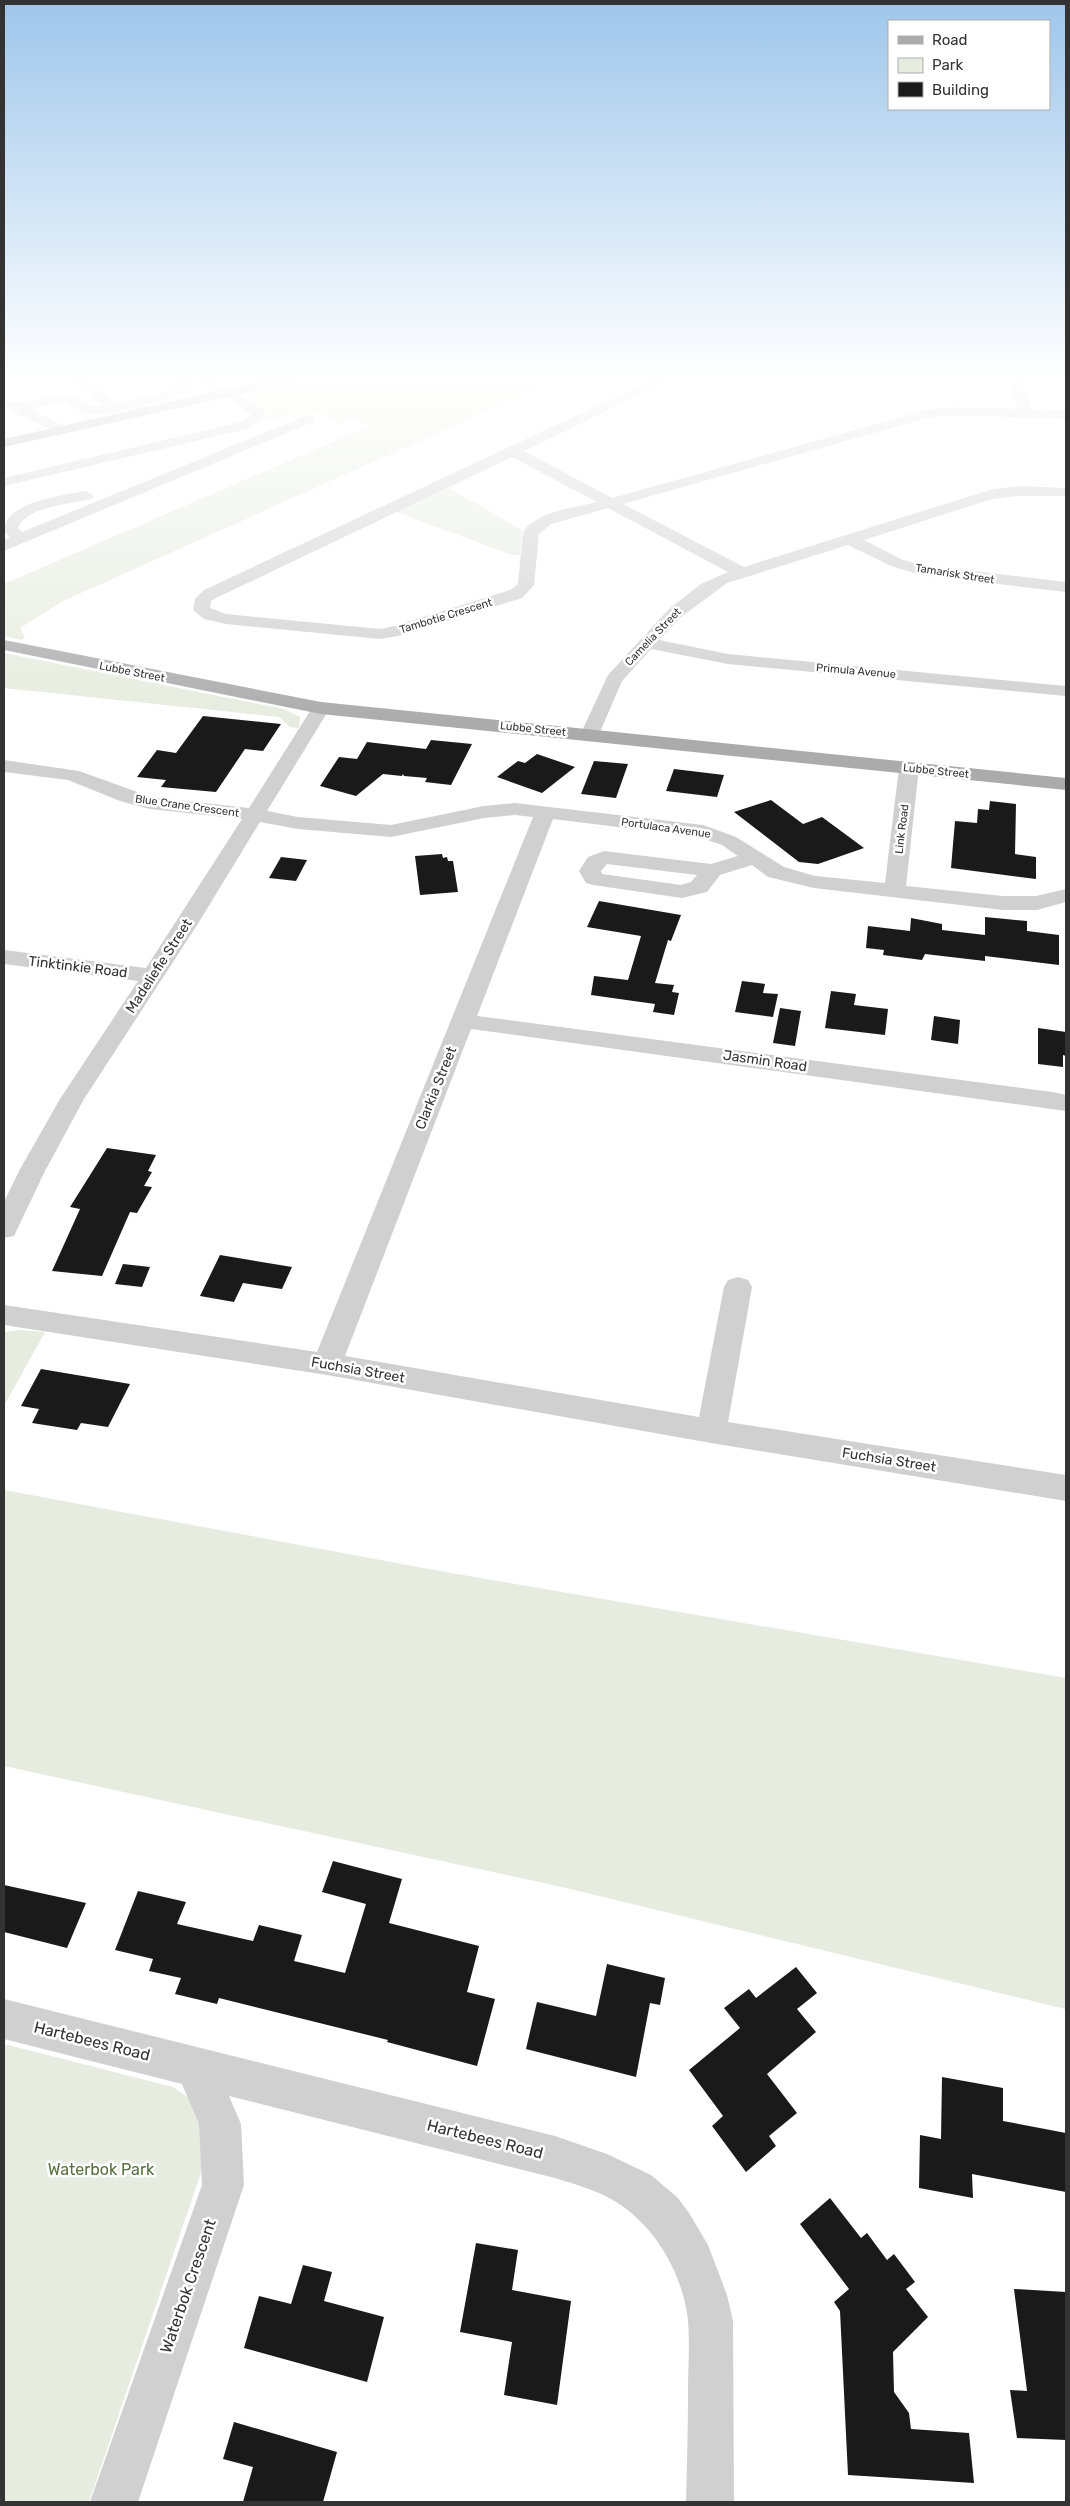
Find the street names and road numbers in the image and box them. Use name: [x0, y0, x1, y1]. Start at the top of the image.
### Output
street label: Tamarisk Street: [915, 561, 996, 587]
street label: Tambotie Crescent: [398, 596, 495, 636]
street label: Camelia Street: [622, 605, 684, 669]
street label: Lubbe Street: [98, 659, 167, 685]
street label: Primula Avenue: [816, 661, 896, 681]
street label: Lubbe Street: [499, 719, 567, 739]
street label: Lubbe Street: [902, 761, 970, 781]
street label: Blue Crane Crescent: [134, 792, 240, 820]
street label: Link Road: [893, 803, 911, 855]
street label: Portulaca Avenue: [620, 815, 712, 841]
street label: Madeliefie Street: [122, 915, 196, 1016]
street label: Tinktinkie Road: [28, 952, 128, 982]
street label: Clarkia Street: [412, 1044, 461, 1132]
street label: Jasmin Road: [722, 1047, 808, 1075]
street label: Fuchsia Street: [310, 1353, 407, 1387]
street label: Fuchsia Street: [841, 1444, 938, 1476]
street label: Hartebees Road: [32, 2017, 152, 2065]
street label: Hartebees Road: [425, 2115, 545, 2163]
street label: Waterbok Crescent: [156, 2216, 220, 2356]

